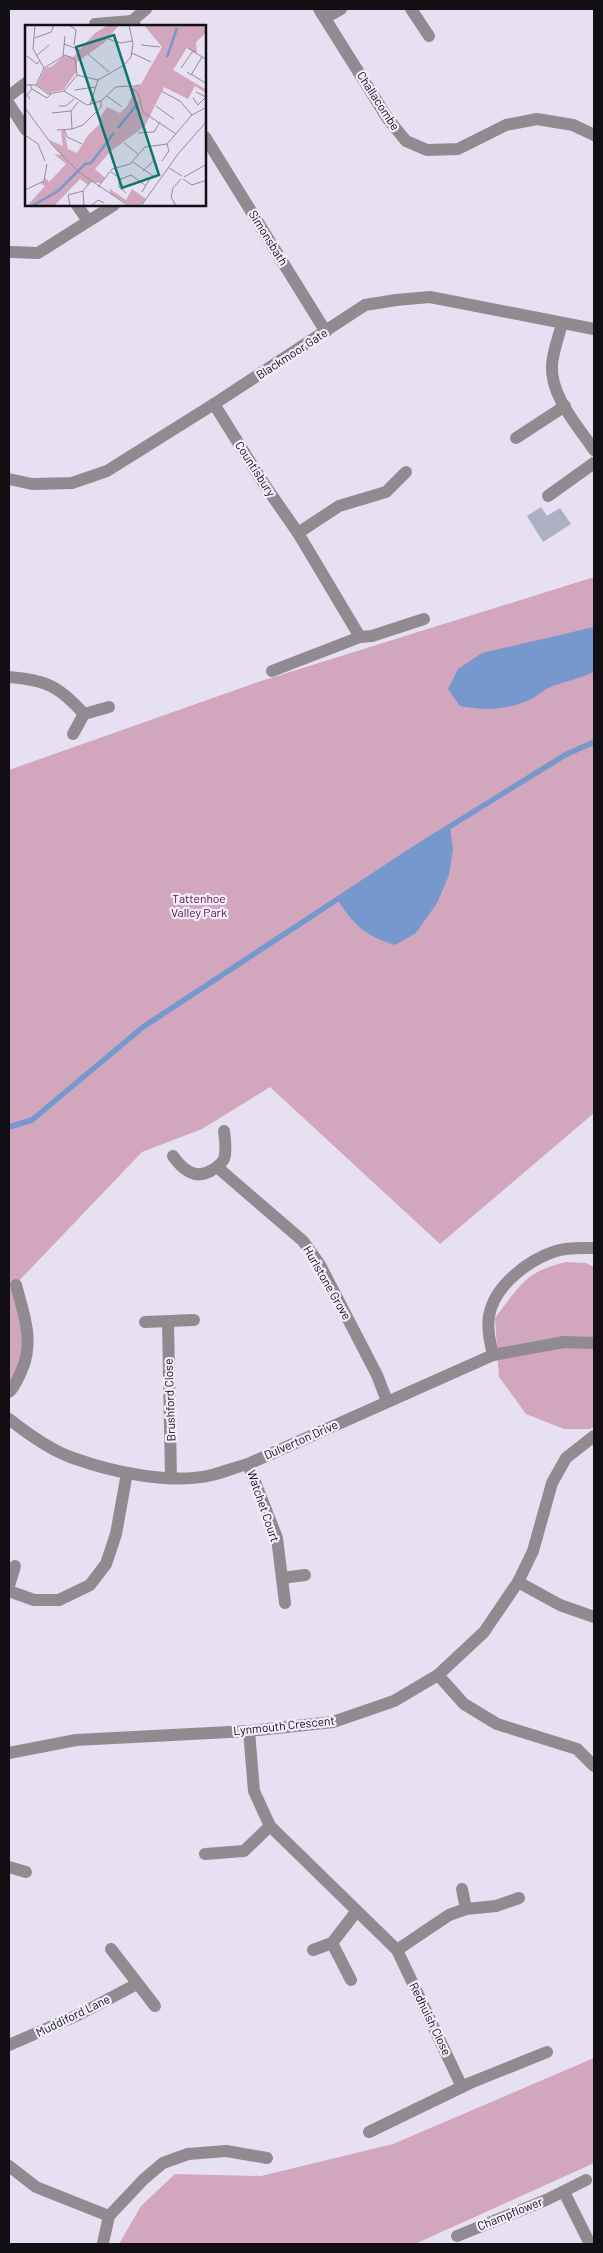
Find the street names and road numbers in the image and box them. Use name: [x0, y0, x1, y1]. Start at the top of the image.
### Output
street label: Challacombe: [355, 69, 403, 132]
street label: Simonsbath: [246, 207, 291, 268]
street label: Blackmoor Gate: [253, 325, 330, 381]
street label: Countisbury: [233, 438, 279, 499]
street label: Hurlstone Grove: [301, 1243, 355, 1322]
street label: Brushford Close: [161, 1358, 177, 1442]
street label: Dulverton Drive: [262, 1417, 340, 1462]
street label: Watchet Court: [245, 1468, 283, 1543]
street label: Lynmouth Crescent: [233, 1713, 335, 1737]
street label: Redhuish Close: [407, 1980, 455, 2057]
street label: Muddiford Lane: [33, 1991, 112, 2039]
street label: Champflower: [475, 2193, 545, 2232]

